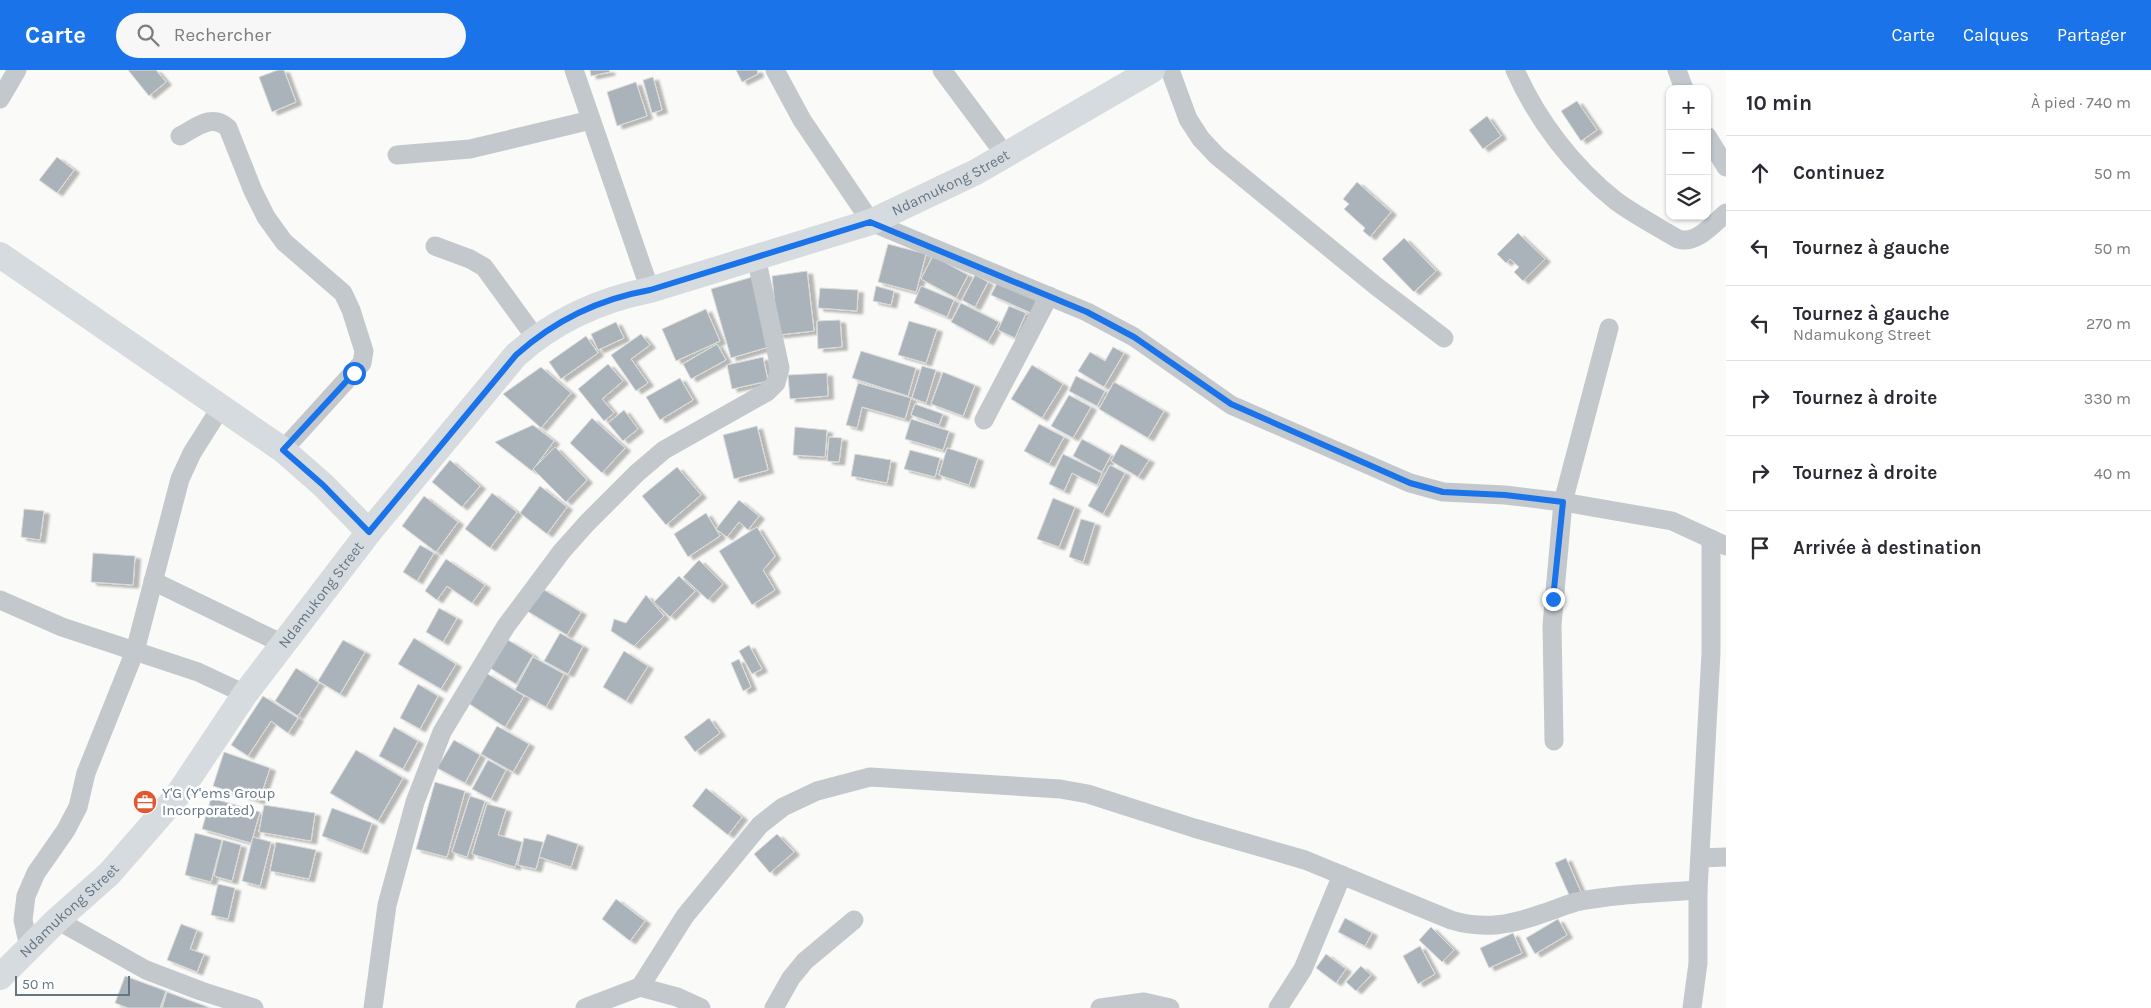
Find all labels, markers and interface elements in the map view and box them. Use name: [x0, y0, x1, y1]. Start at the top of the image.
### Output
search box: [116, 13, 466, 58]
text: Carte: [25, 21, 86, 49]
icon: search: [134, 21, 162, 49]
text: Rechercher: [174, 24, 271, 46]
text: Carte: [1891, 24, 1935, 46]
text: Calques: [1963, 24, 2029, 46]
text: Partager: [2057, 24, 2126, 46]
map controls: [1666, 85, 1711, 220]
button: +: [1666, 85, 1711, 130]
text: 10 min: [1746, 91, 1812, 115]
text: À pied · 740 m: [2031, 93, 2131, 112]
button: −: [1666, 130, 1711, 175]
street label: Ndamukong Street: [889, 145, 1013, 220]
icon: ahead: [1746, 159, 1774, 187]
text: Continuez: [1793, 162, 1885, 184]
text: 50 m: [2094, 164, 2131, 183]
button: layers: [1666, 175, 1711, 220]
icon: left: [1746, 234, 1774, 262]
text: Tournez à gauche: [1793, 237, 1950, 259]
text: 50 m: [2094, 239, 2131, 258]
text: Tournez à gauche: [1793, 303, 1950, 325]
icon: left: [1746, 309, 1774, 337]
text: 270 m: [2086, 314, 2131, 333]
text: Ndamukong Street: [1793, 325, 1931, 344]
route start: [343, 362, 366, 385]
icon: right: [1746, 384, 1774, 412]
text: Tournez à droite: [1793, 387, 1937, 409]
text: 330 m: [2084, 389, 2131, 408]
icon: right: [1746, 459, 1774, 487]
text: Tournez à droite: [1793, 462, 1937, 484]
text: 40 m: [2094, 464, 2131, 483]
icon: arrive: [1746, 534, 1774, 562]
text: Arrivée à destination: [1793, 537, 1982, 559]
street label: Ndamukong Street: [274, 538, 368, 652]
route end: [1542, 588, 1565, 611]
place label: Y'G (Y'ems Group Incorporated): [162, 784, 275, 819]
office icon: Y'G (Y'ems Group Incorporated): [132, 789, 158, 815]
street label: Ndamukong Street: [16, 860, 123, 961]
scale bar: [15, 973, 130, 996]
text: 50 m: [22, 976, 55, 993]

